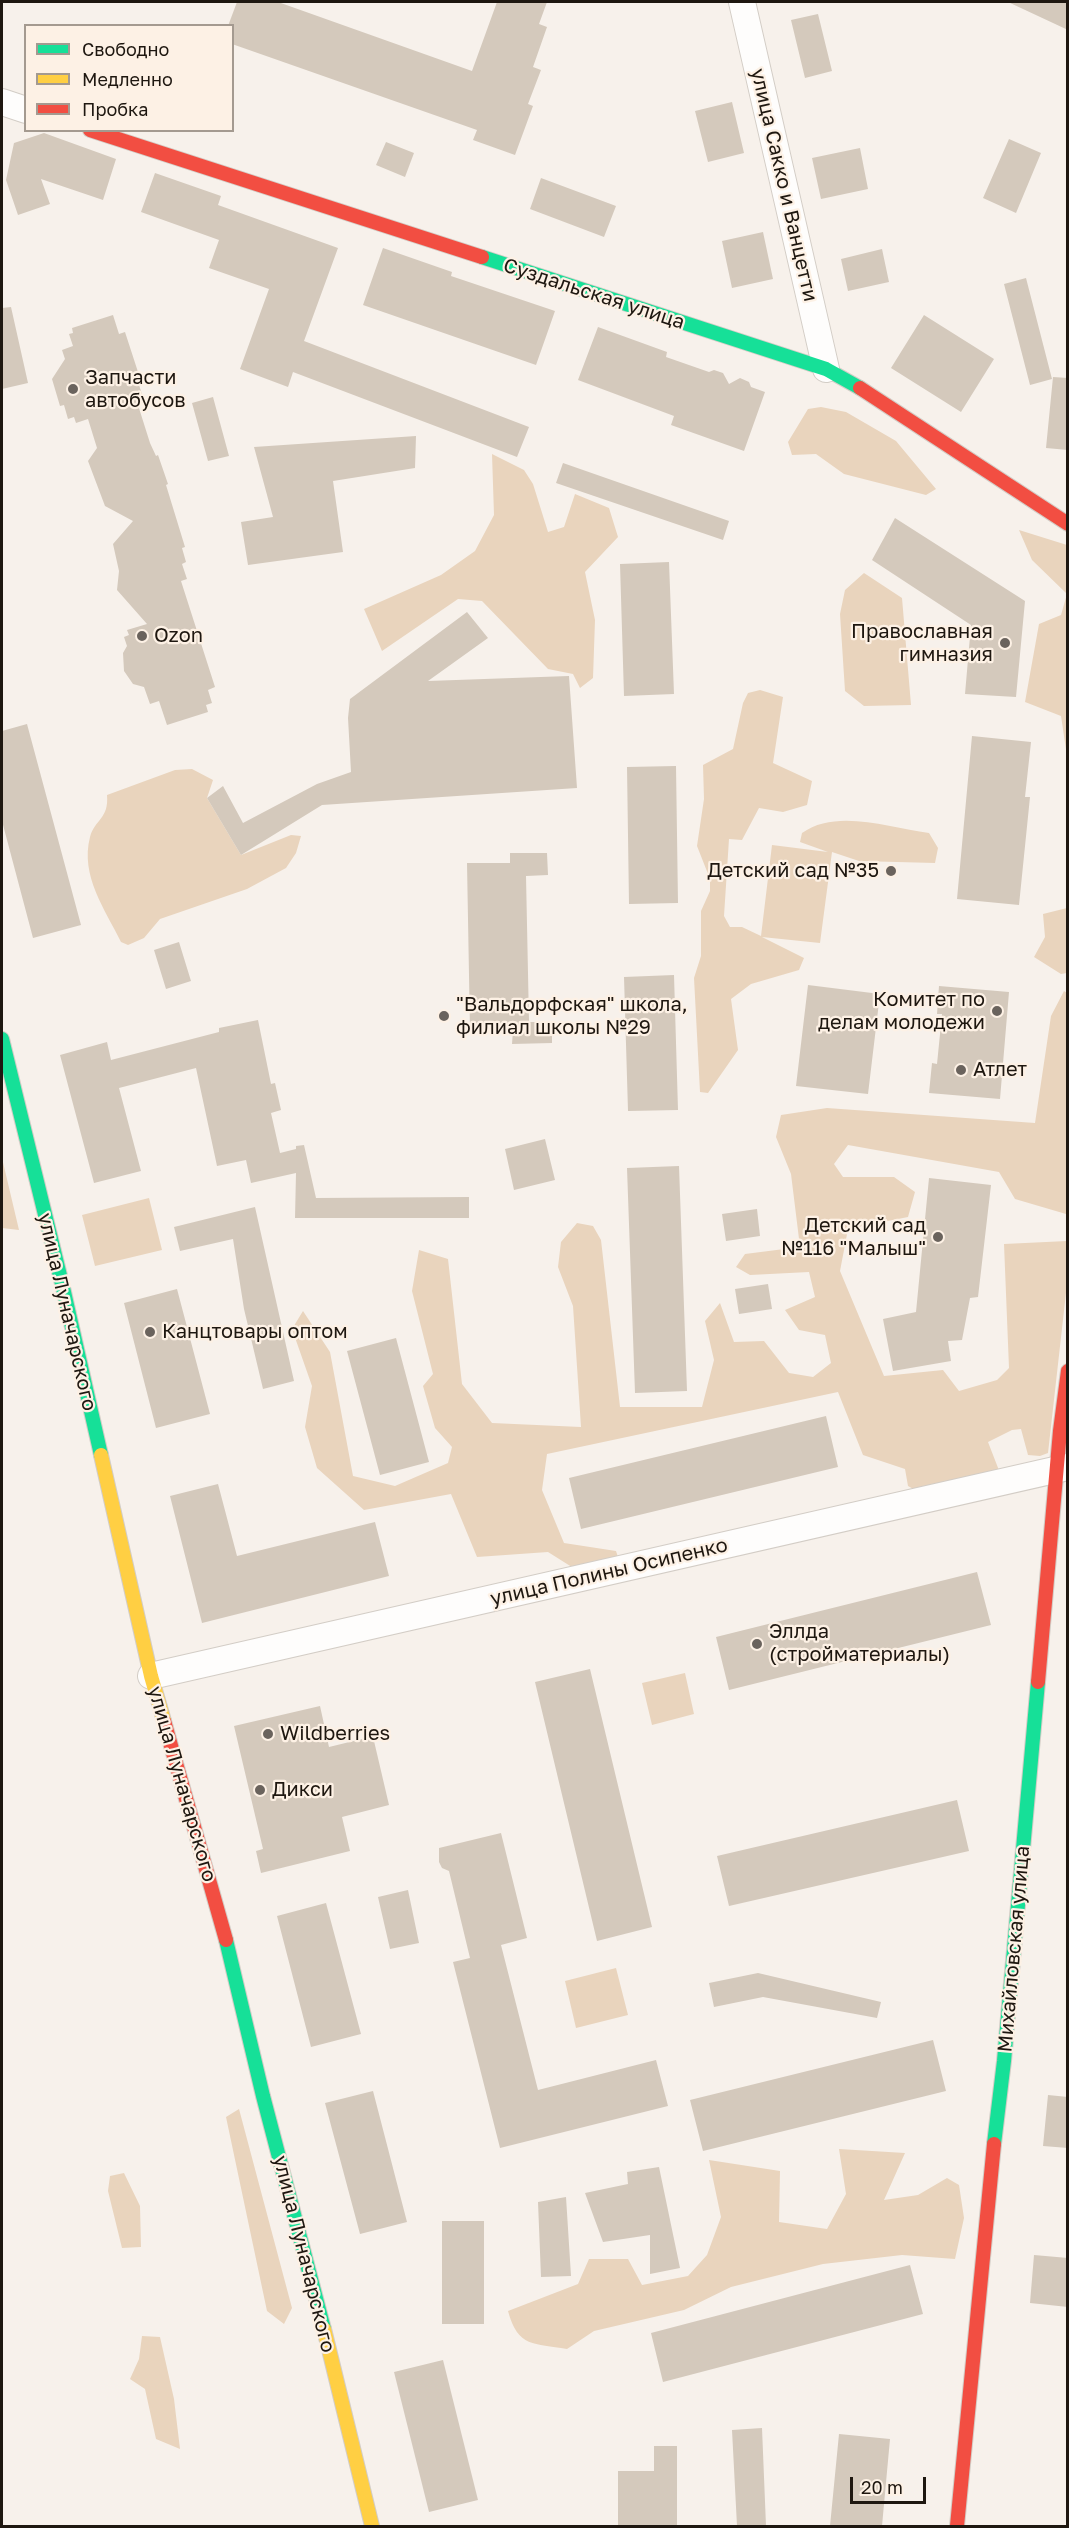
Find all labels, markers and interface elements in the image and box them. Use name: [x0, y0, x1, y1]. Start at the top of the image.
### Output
legend: [24, 24, 234, 132]
text: Свободно: [82, 38, 169, 60]
street label: улица Сакко и Ванцетти: [745, 66, 823, 304]
text: Медленно: [82, 68, 173, 90]
text: Пробка: [82, 98, 148, 120]
street label: Суздальская улица: [500, 253, 688, 335]
place label: Запчасти автобусов: [85, 366, 185, 413]
marker: Запчасти автобусов: [66, 382, 80, 396]
place label: Православная гимназия: [851, 620, 993, 667]
place label: Ozon: [154, 624, 203, 648]
marker: Ozon: [135, 629, 149, 643]
marker: Православная гимназия: [998, 636, 1012, 650]
place label: Детский сад №35: [707, 859, 879, 883]
marker: Детский сад №35: [884, 864, 898, 878]
place label: Комитет по делам молодежи: [818, 988, 985, 1035]
place label: "Вальдорфская" школа, филиал школы №29: [456, 993, 688, 1040]
marker: Комитет по делам молодежи: [990, 1004, 1004, 1018]
marker: "Вальдорфская" школа, филиал школы №29: [437, 1009, 451, 1023]
place label: Атлет: [973, 1058, 1027, 1082]
marker: Атлет: [954, 1063, 968, 1077]
street label: улица Луначарского: [33, 1211, 101, 1413]
place label: Детский сад №116 "Малыш": [781, 1214, 926, 1261]
marker: Детский сад №116 "Малыш": [931, 1230, 945, 1244]
place label: Канцтовары оптом: [162, 1320, 348, 1344]
marker: Канцтовары оптом: [143, 1325, 157, 1339]
street label: улица Полины Осипенко: [488, 1533, 730, 1611]
place label: Эллда (стройматериалы): [769, 1620, 950, 1667]
marker: Эллда (стройматериалы): [750, 1637, 764, 1651]
street label: улица Луначарского: [143, 1683, 221, 1885]
place label: Wildberries: [280, 1722, 390, 1746]
marker: Wildberries: [261, 1727, 275, 1741]
place label: Дикси: [272, 1778, 333, 1802]
marker: Дикси: [253, 1783, 267, 1797]
street label: Михайловская улица: [993, 1845, 1035, 2053]
street label: улица Луначарского: [268, 2153, 340, 2355]
scale bar: [853, 2465, 930, 2503]
text: 20 m: [861, 2476, 903, 2498]

